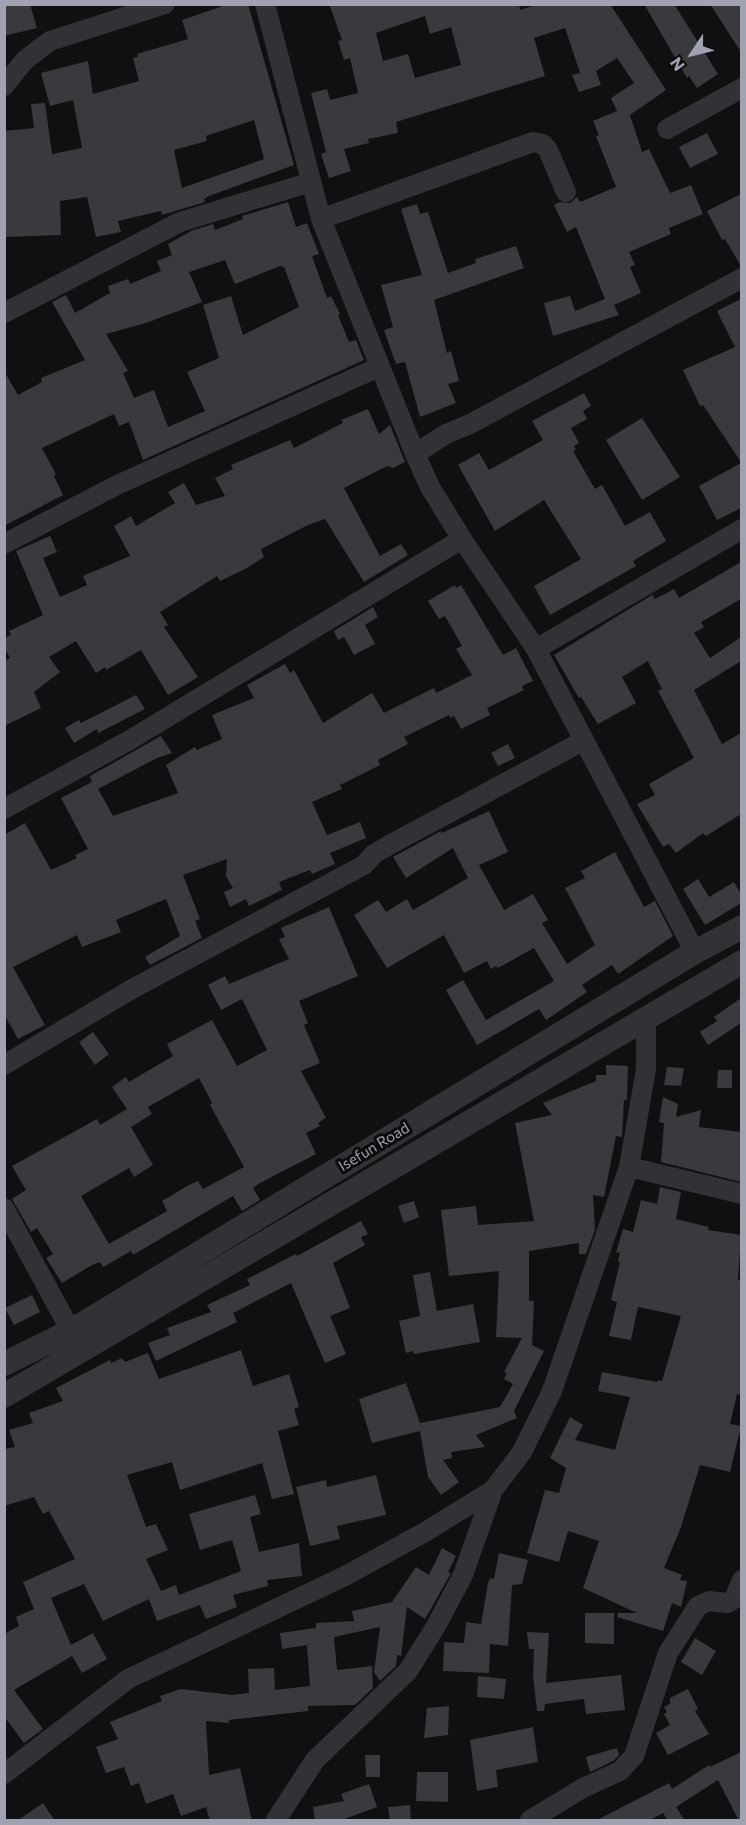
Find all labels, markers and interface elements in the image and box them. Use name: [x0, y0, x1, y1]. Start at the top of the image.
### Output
north arrow: [662, 24, 722, 84]
text: N: [666, 54, 688, 75]
street label: Isefun Road: [335, 1119, 413, 1175]

